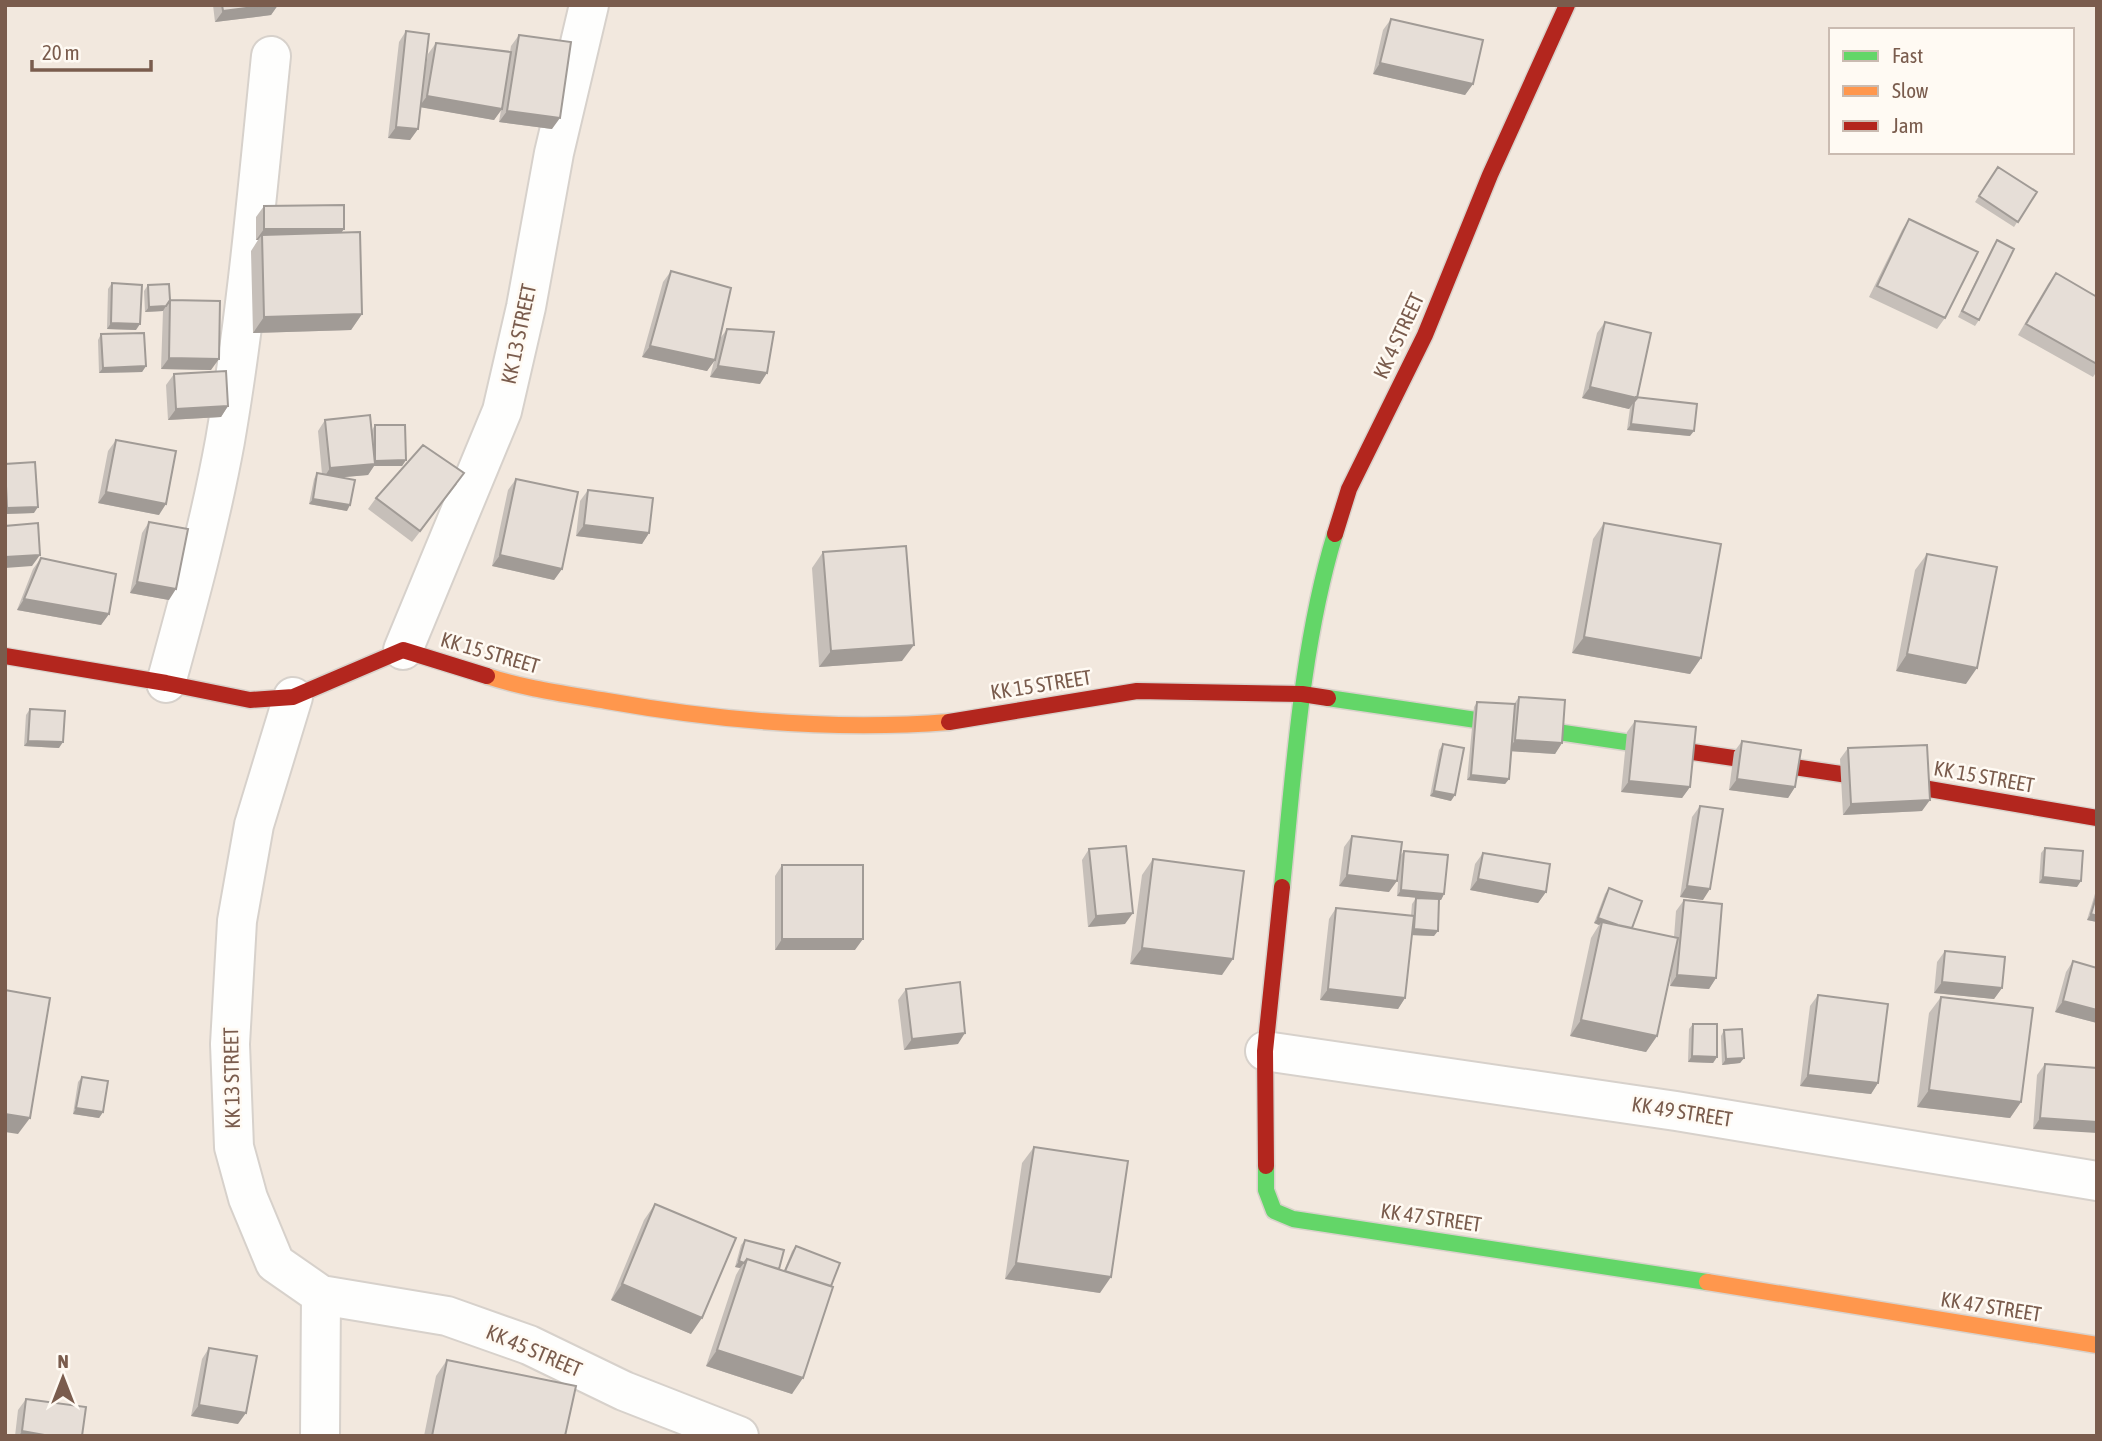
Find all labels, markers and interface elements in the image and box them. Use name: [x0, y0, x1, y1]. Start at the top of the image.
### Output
scale bar: [32, 28, 150, 72]
legend: [1829, 28, 2074, 154]
text: 20 m: [42, 40, 80, 64]
text: Fast: [1892, 43, 1923, 67]
text: Slow: [1892, 78, 1929, 102]
text: Jam: [1892, 113, 1924, 137]
street label: KK 13 STREET: [496, 282, 540, 386]
street label: KK 4 STREET: [1368, 289, 1428, 382]
street label: KK 15 STREET: [438, 626, 542, 678]
street label: KK 15 STREET: [989, 664, 1093, 704]
street label: KK 15 STREET: [1932, 755, 2036, 797]
street label: KK 13 STREET: [218, 1027, 244, 1129]
street label: KK 49 STREET: [1630, 1091, 1734, 1131]
street label: KK 47 STREET: [1379, 1198, 1483, 1236]
street label: KK 47 STREET: [1939, 1286, 2043, 1326]
street label: KK 45 STREET: [483, 1319, 586, 1381]
north arrow: [28, 1343, 98, 1413]
text: N: [57, 1350, 69, 1372]

